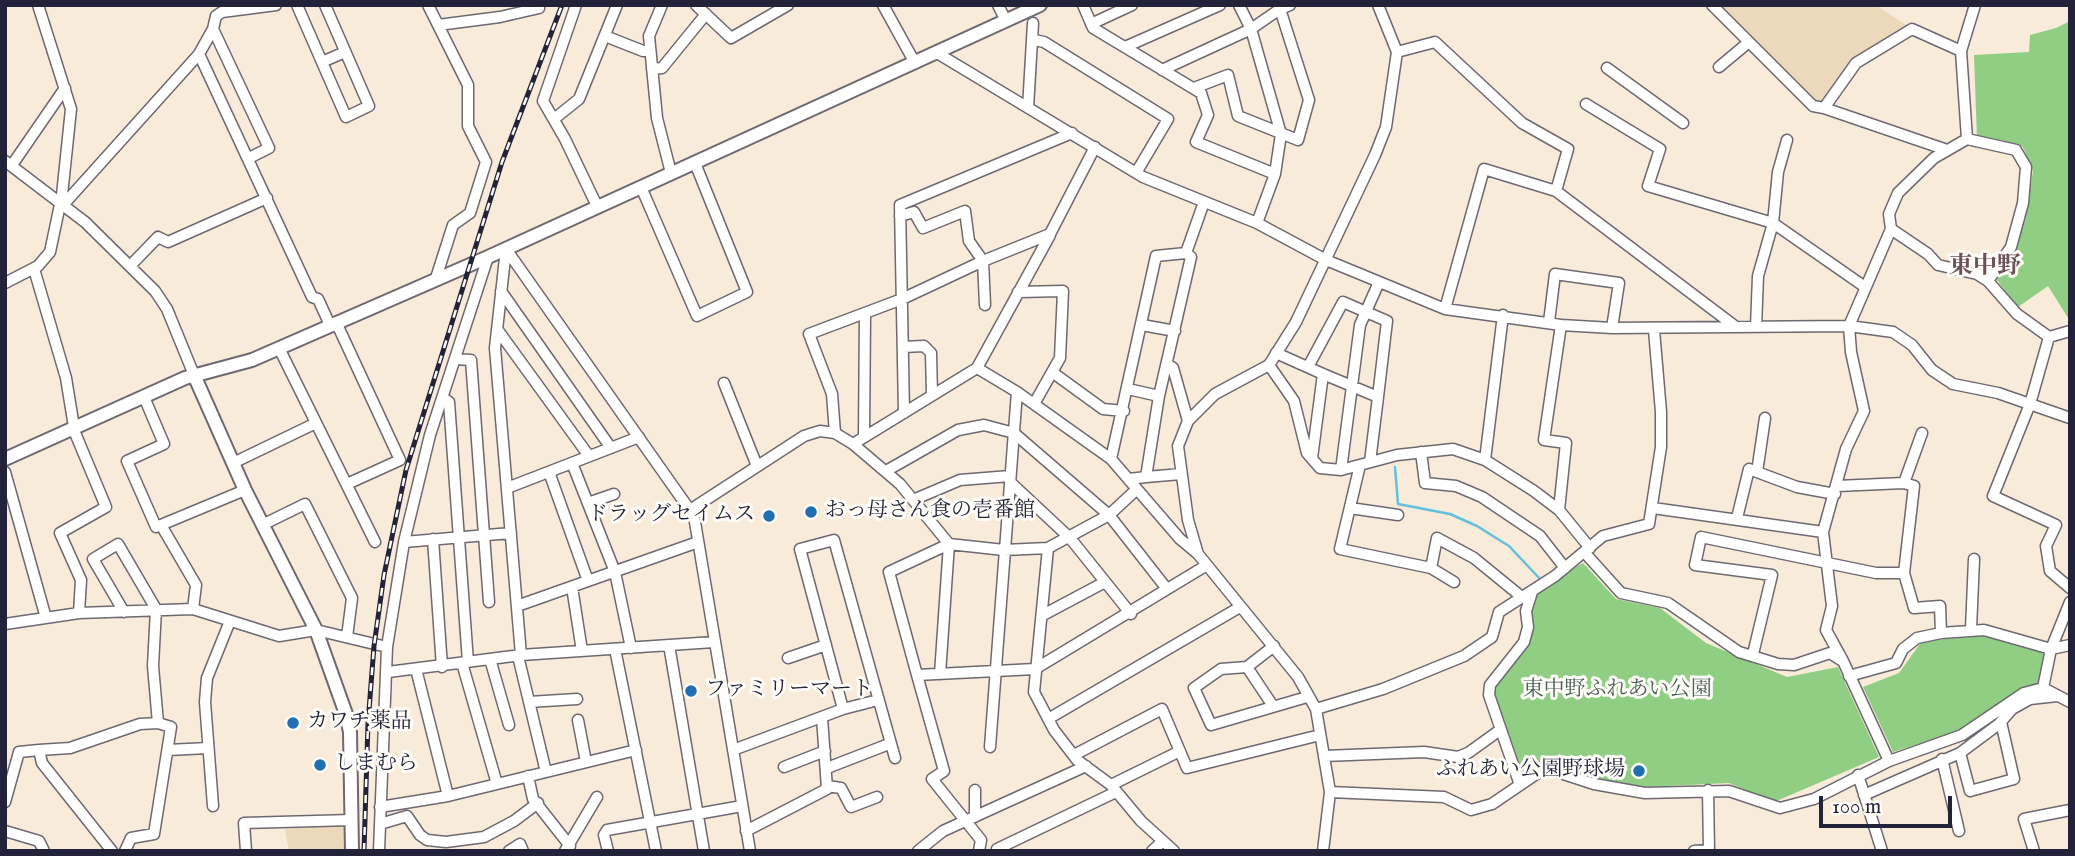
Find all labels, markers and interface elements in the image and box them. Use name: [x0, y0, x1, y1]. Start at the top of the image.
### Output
district label: 東中野: [1949, 254, 2021, 282]
place label: おっ母さん食の壱番館: [825, 499, 1035, 525]
place label: ドラッグセイムス: [587, 503, 755, 529]
marker: おっ母さん食の壱番館: [803, 504, 819, 520]
marker: ドラッグセイムス: [761, 508, 777, 524]
place label: ファミリーマート: [705, 678, 873, 704]
park label: 東中野ふれあい公園: [1523, 678, 1711, 704]
marker: ファミリーマート: [683, 683, 699, 699]
place label: カワチ薬品: [307, 710, 412, 736]
marker: カワチ薬品: [285, 715, 301, 731]
place label: しまむら: [334, 752, 418, 778]
marker: しまむら: [312, 757, 328, 773]
place label: ふれあい公園野球場: [1436, 758, 1625, 784]
marker: ふれあい公園野球場: [1631, 763, 1647, 779]
scale bar: [1823, 782, 1956, 826]
text: 100 m: [1832, 794, 1881, 821]

